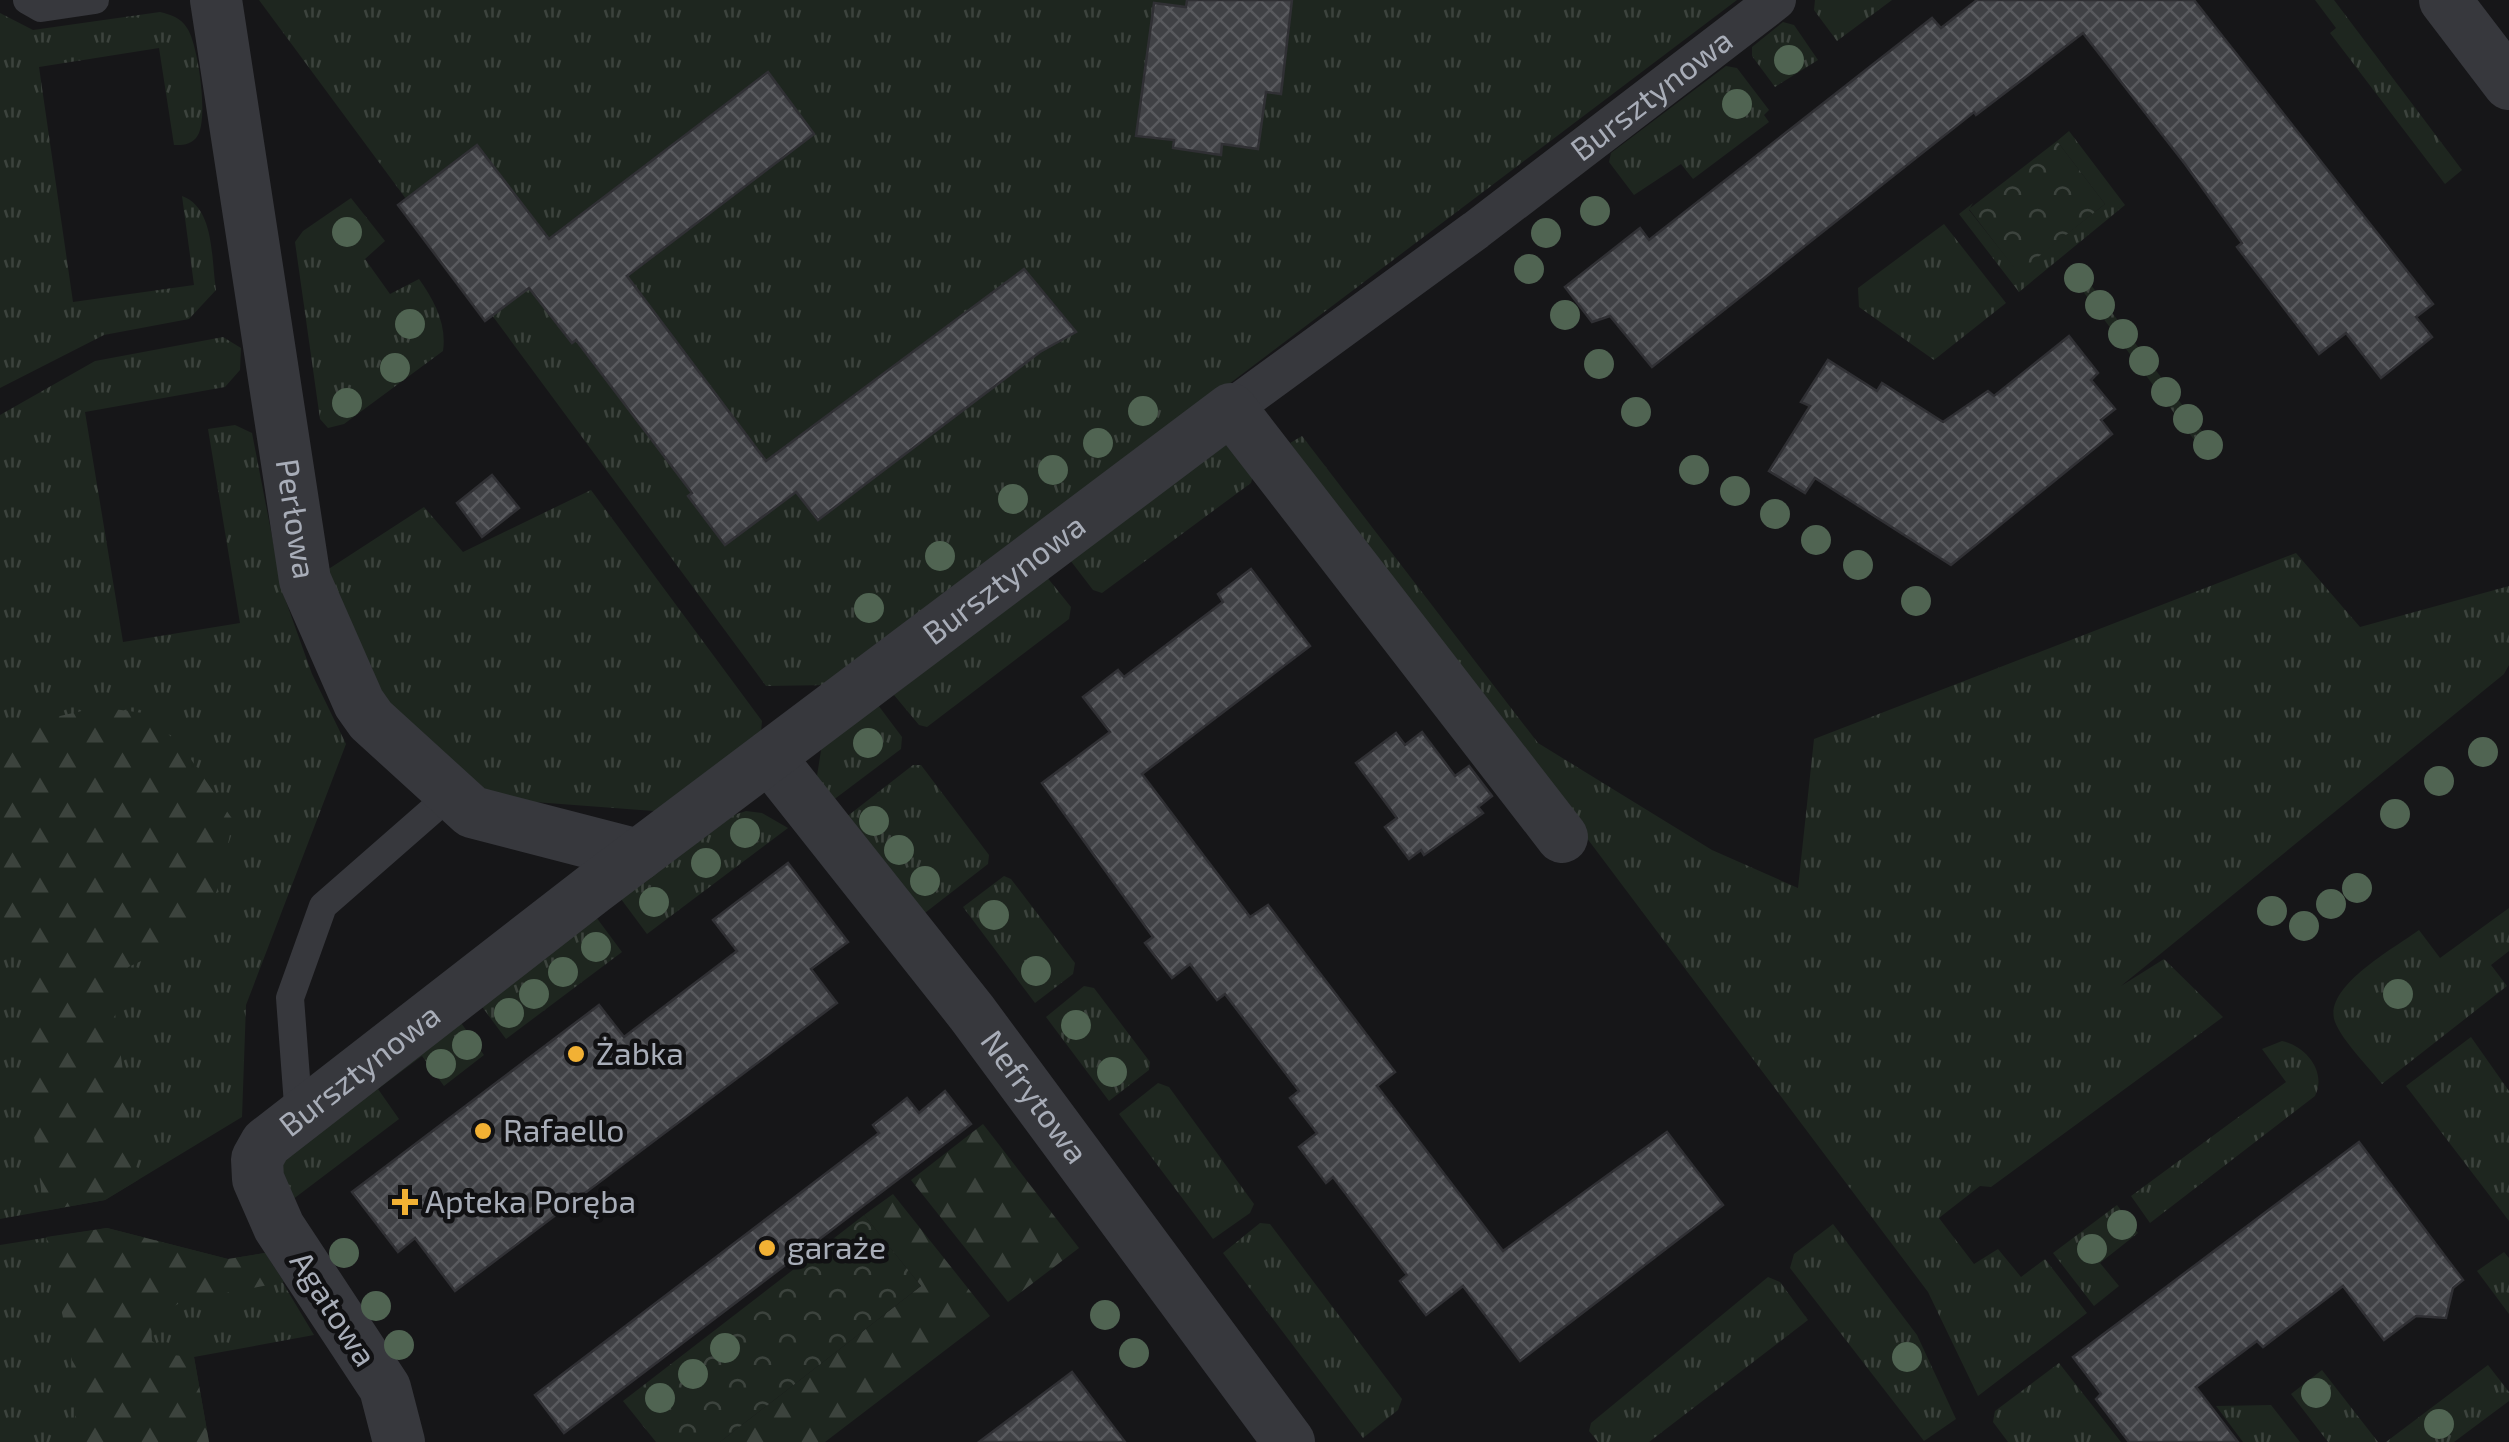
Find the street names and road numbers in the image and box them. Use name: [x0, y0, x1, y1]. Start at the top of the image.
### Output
street label: Bursztynowa: [1562, 20, 1739, 167]
street label: Perłowa: [270, 456, 326, 581]
street label: Bursztynowa: [914, 505, 1092, 651]
street label: Bursztynowa: [271, 994, 446, 1143]
street label: Nefrytowa: [974, 1022, 1097, 1170]
street label: Agatowa: [284, 1243, 386, 1372]

